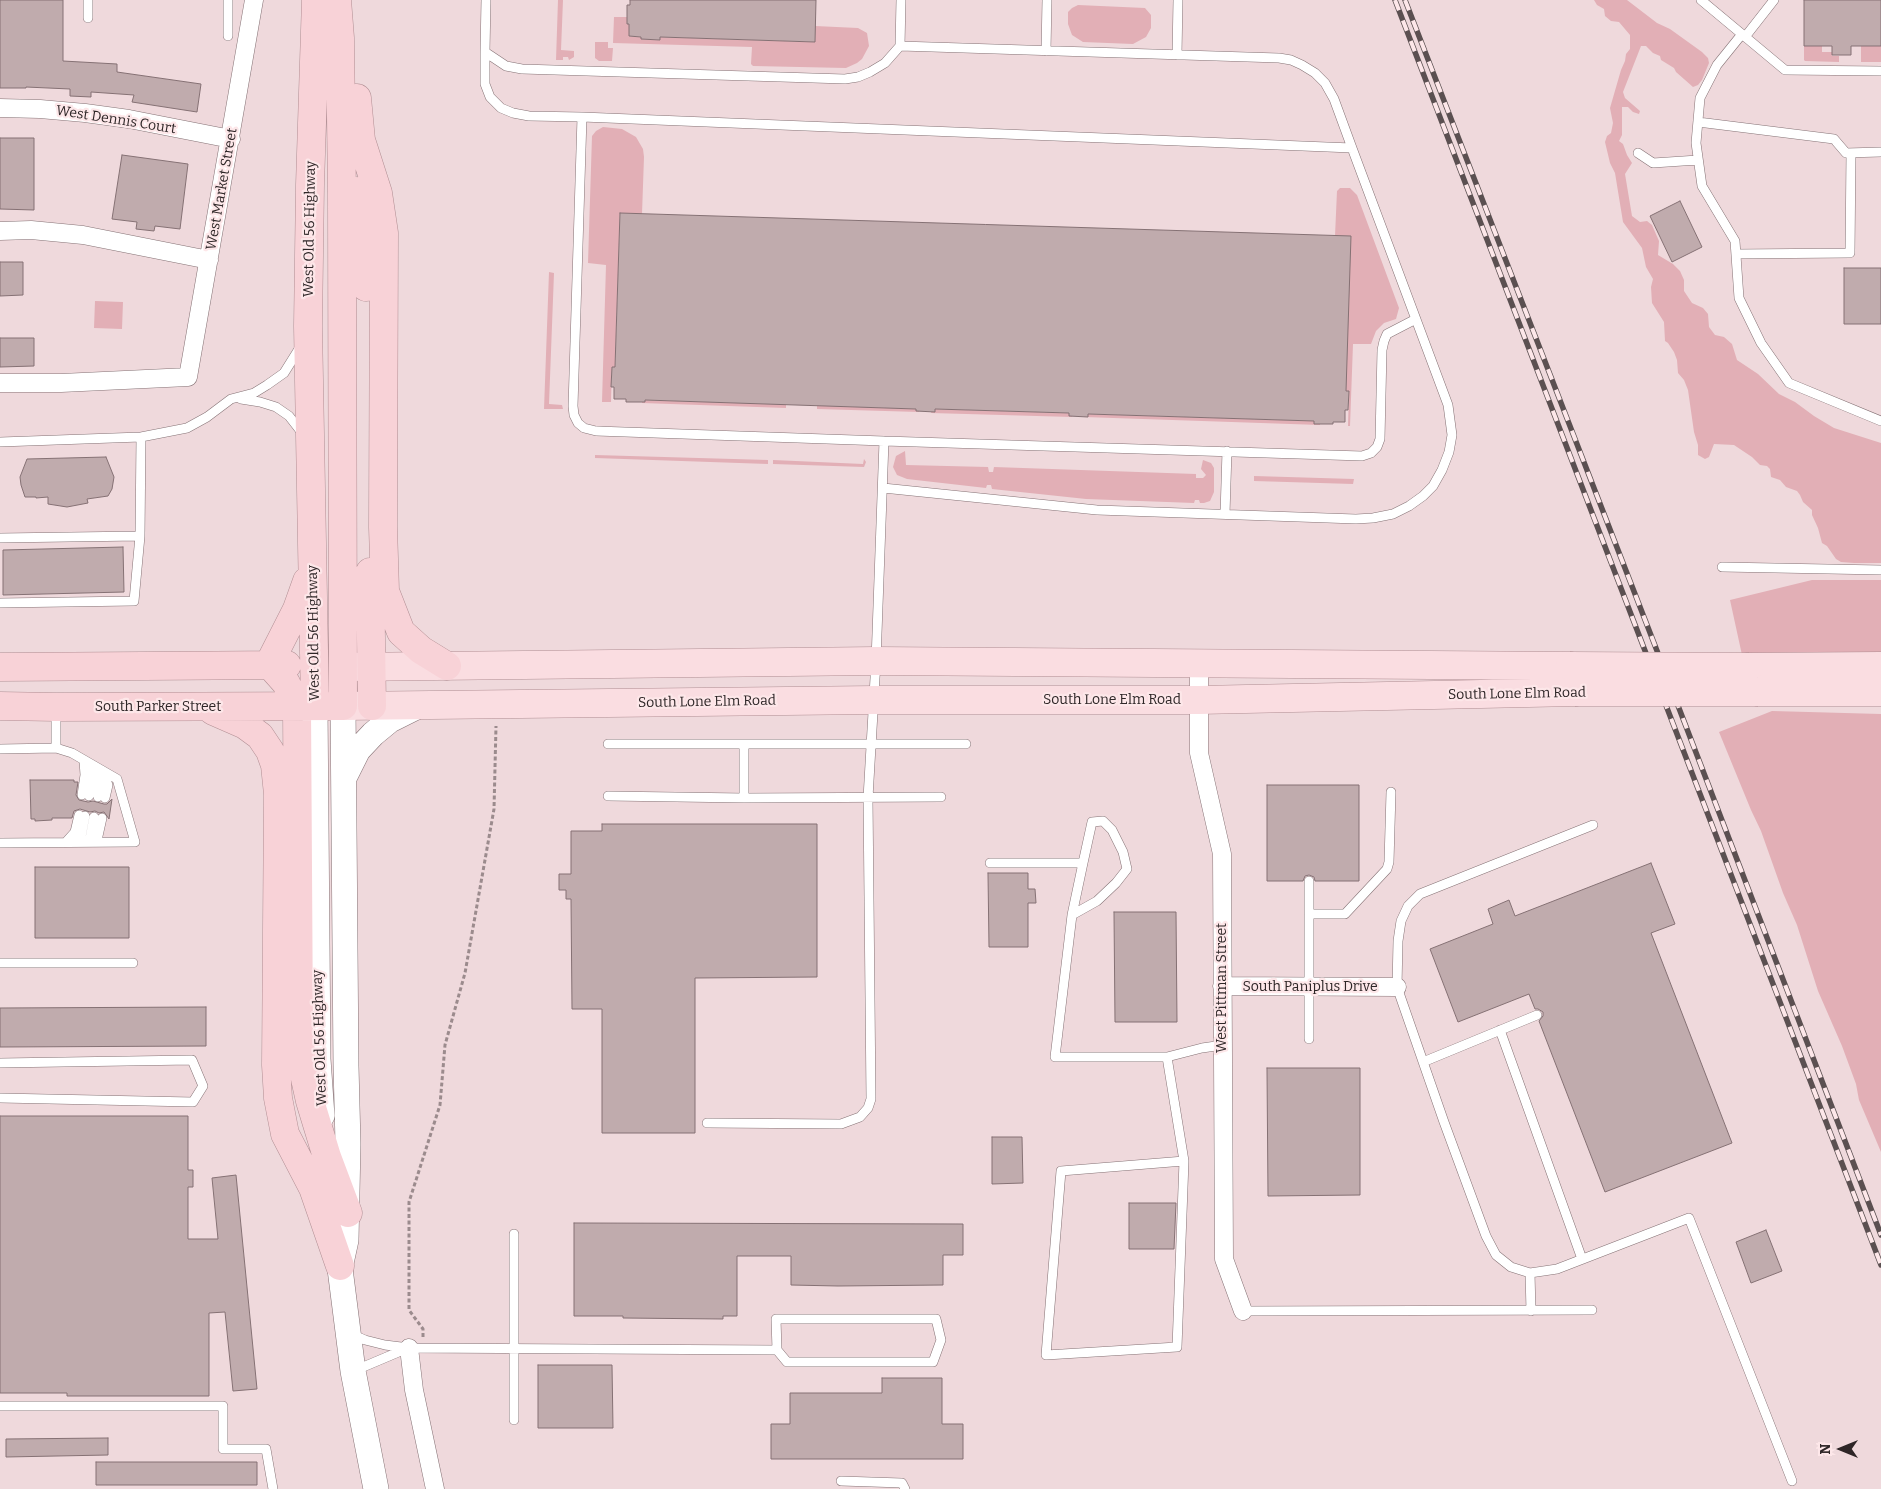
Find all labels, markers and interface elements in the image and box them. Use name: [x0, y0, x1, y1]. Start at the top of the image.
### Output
street label: West Dennis Court: [55, 102, 177, 138]
street label: West Market Street: [203, 127, 241, 251]
street label: West Old 56 Highway: [300, 161, 320, 297]
street label: West Old 56 Highway: [304, 565, 324, 701]
street label: South Lone Elm Road: [1448, 684, 1586, 704]
street label: South Lone Elm Road: [638, 692, 776, 712]
street label: South Lone Elm Road: [1043, 692, 1181, 708]
street label: South Parker Street: [95, 699, 221, 715]
street label: West Pittman Street: [1214, 923, 1230, 1053]
street label: West Old 56 Highway: [309, 970, 331, 1106]
street label: South Paniplus Drive: [1242, 979, 1378, 995]
north arrow: [1816, 1424, 1866, 1474]
text: N: [1817, 1444, 1834, 1454]

